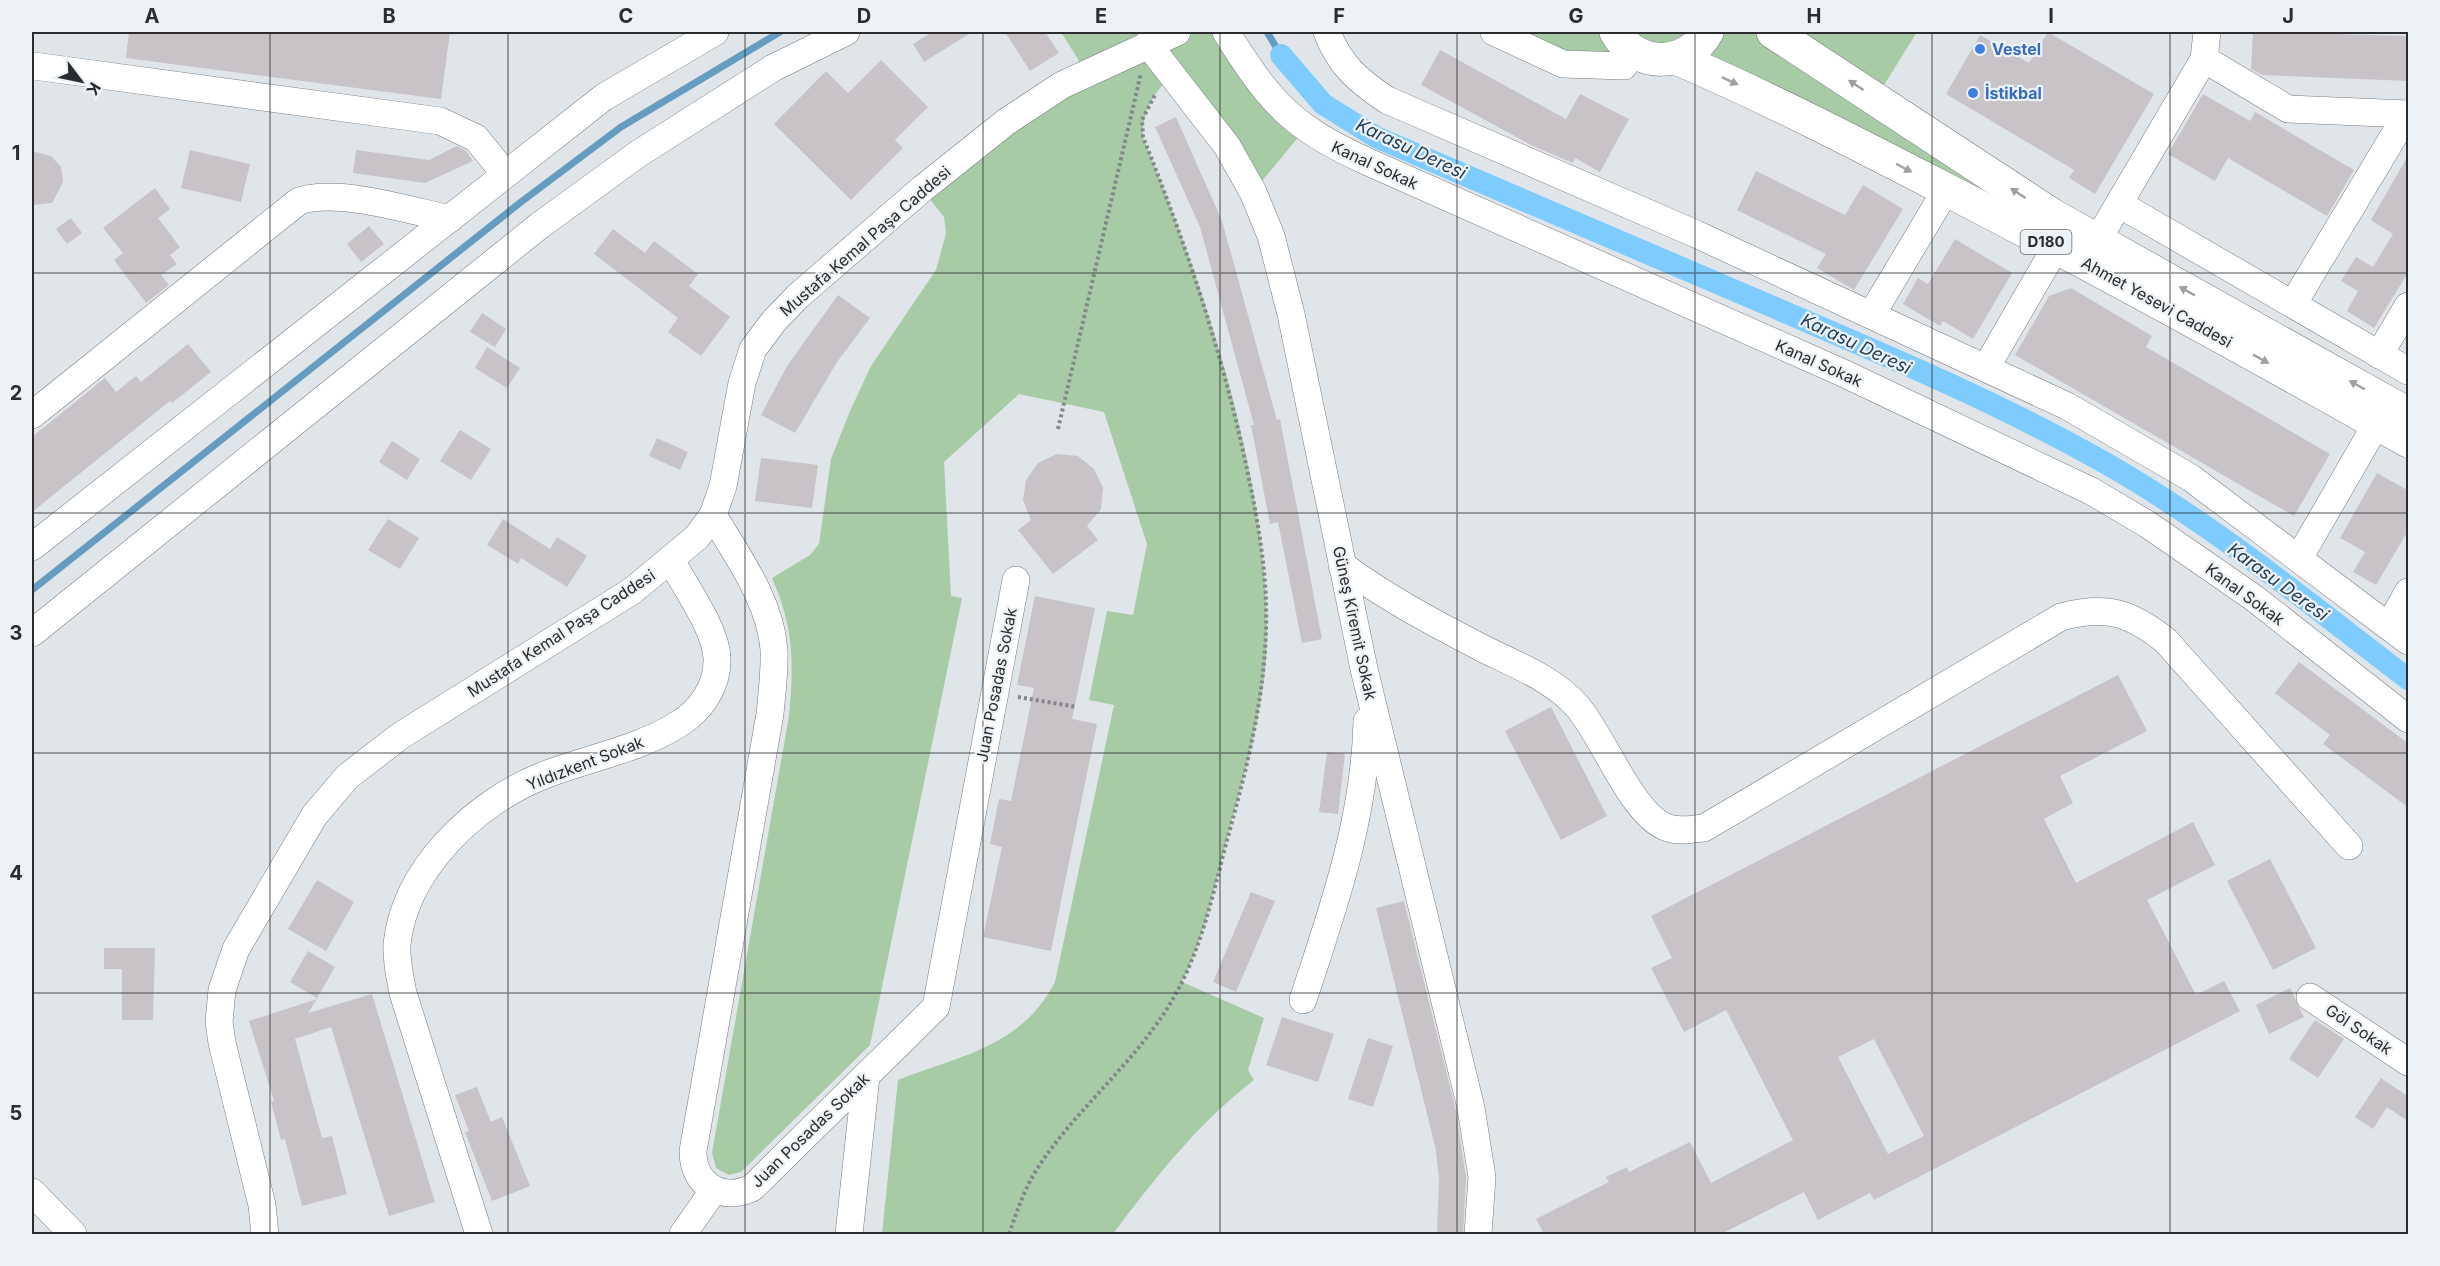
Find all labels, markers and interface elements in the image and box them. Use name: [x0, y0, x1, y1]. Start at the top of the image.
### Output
text: A: [145, 4, 160, 28]
text: B: [382, 4, 396, 28]
text: C: [619, 4, 633, 28]
text: D: [857, 4, 871, 28]
text: E: [1095, 4, 1107, 28]
text: F: [1333, 4, 1345, 28]
text: G: [1568, 4, 1584, 28]
text: H: [1807, 4, 1821, 28]
text: I: [2048, 4, 2054, 28]
text: J: [2282, 4, 2294, 28]
place label: Vestel: [1992, 39, 2041, 59]
marker: Vestel: [1973, 42, 1987, 56]
north arrow: [51, 51, 111, 111]
one-way arrow: [1721, 77, 1738, 86]
text: K: [82, 79, 105, 100]
one-way arrow: [1848, 80, 1864, 91]
place label: İstikbal: [1985, 83, 2042, 103]
marker: İstikbal: [1966, 86, 1980, 100]
water label: Karasu Deresi: [1353, 114, 1470, 184]
street label: Kanal Sokak: [1329, 136, 1422, 194]
text: 1: [12, 141, 20, 165]
street label: Mustafa Kemal Paşa Caddesi: [776, 161, 954, 321]
one-way arrow: [1896, 163, 1913, 173]
one-way arrow: [2010, 188, 2026, 199]
road number: D180: [2020, 230, 2072, 254]
street label: Ahmet Yesevi Caddesi: [2078, 252, 2236, 352]
one-way arrow: [2178, 286, 2195, 296]
water label: Karasu Deresi: [1798, 309, 1915, 379]
street label: Kanal Sokak: [1772, 335, 1866, 391]
one-way arrow: [2253, 354, 2269, 365]
one-way arrow: [2349, 380, 2366, 390]
text: 2: [10, 381, 22, 405]
water label: Karasu Deresi: [2224, 538, 2333, 625]
street label: Güneş Kiremit Sokak: [1329, 544, 1381, 702]
street label: Kanal Sokak: [2202, 559, 2289, 630]
street label: Mustafa Kemal Paşa Caddesi: [463, 565, 659, 701]
street label: Juan Posadas Sokak: [971, 606, 1021, 764]
text: 3: [10, 621, 22, 645]
street label: Yıldızkent Sokak: [524, 731, 647, 795]
text: 4: [9, 861, 23, 885]
street label: Göl Sokak: [2322, 999, 2396, 1059]
street label: Juan Posadas Sokak: [747, 1068, 874, 1192]
text: 5: [10, 1101, 22, 1125]

